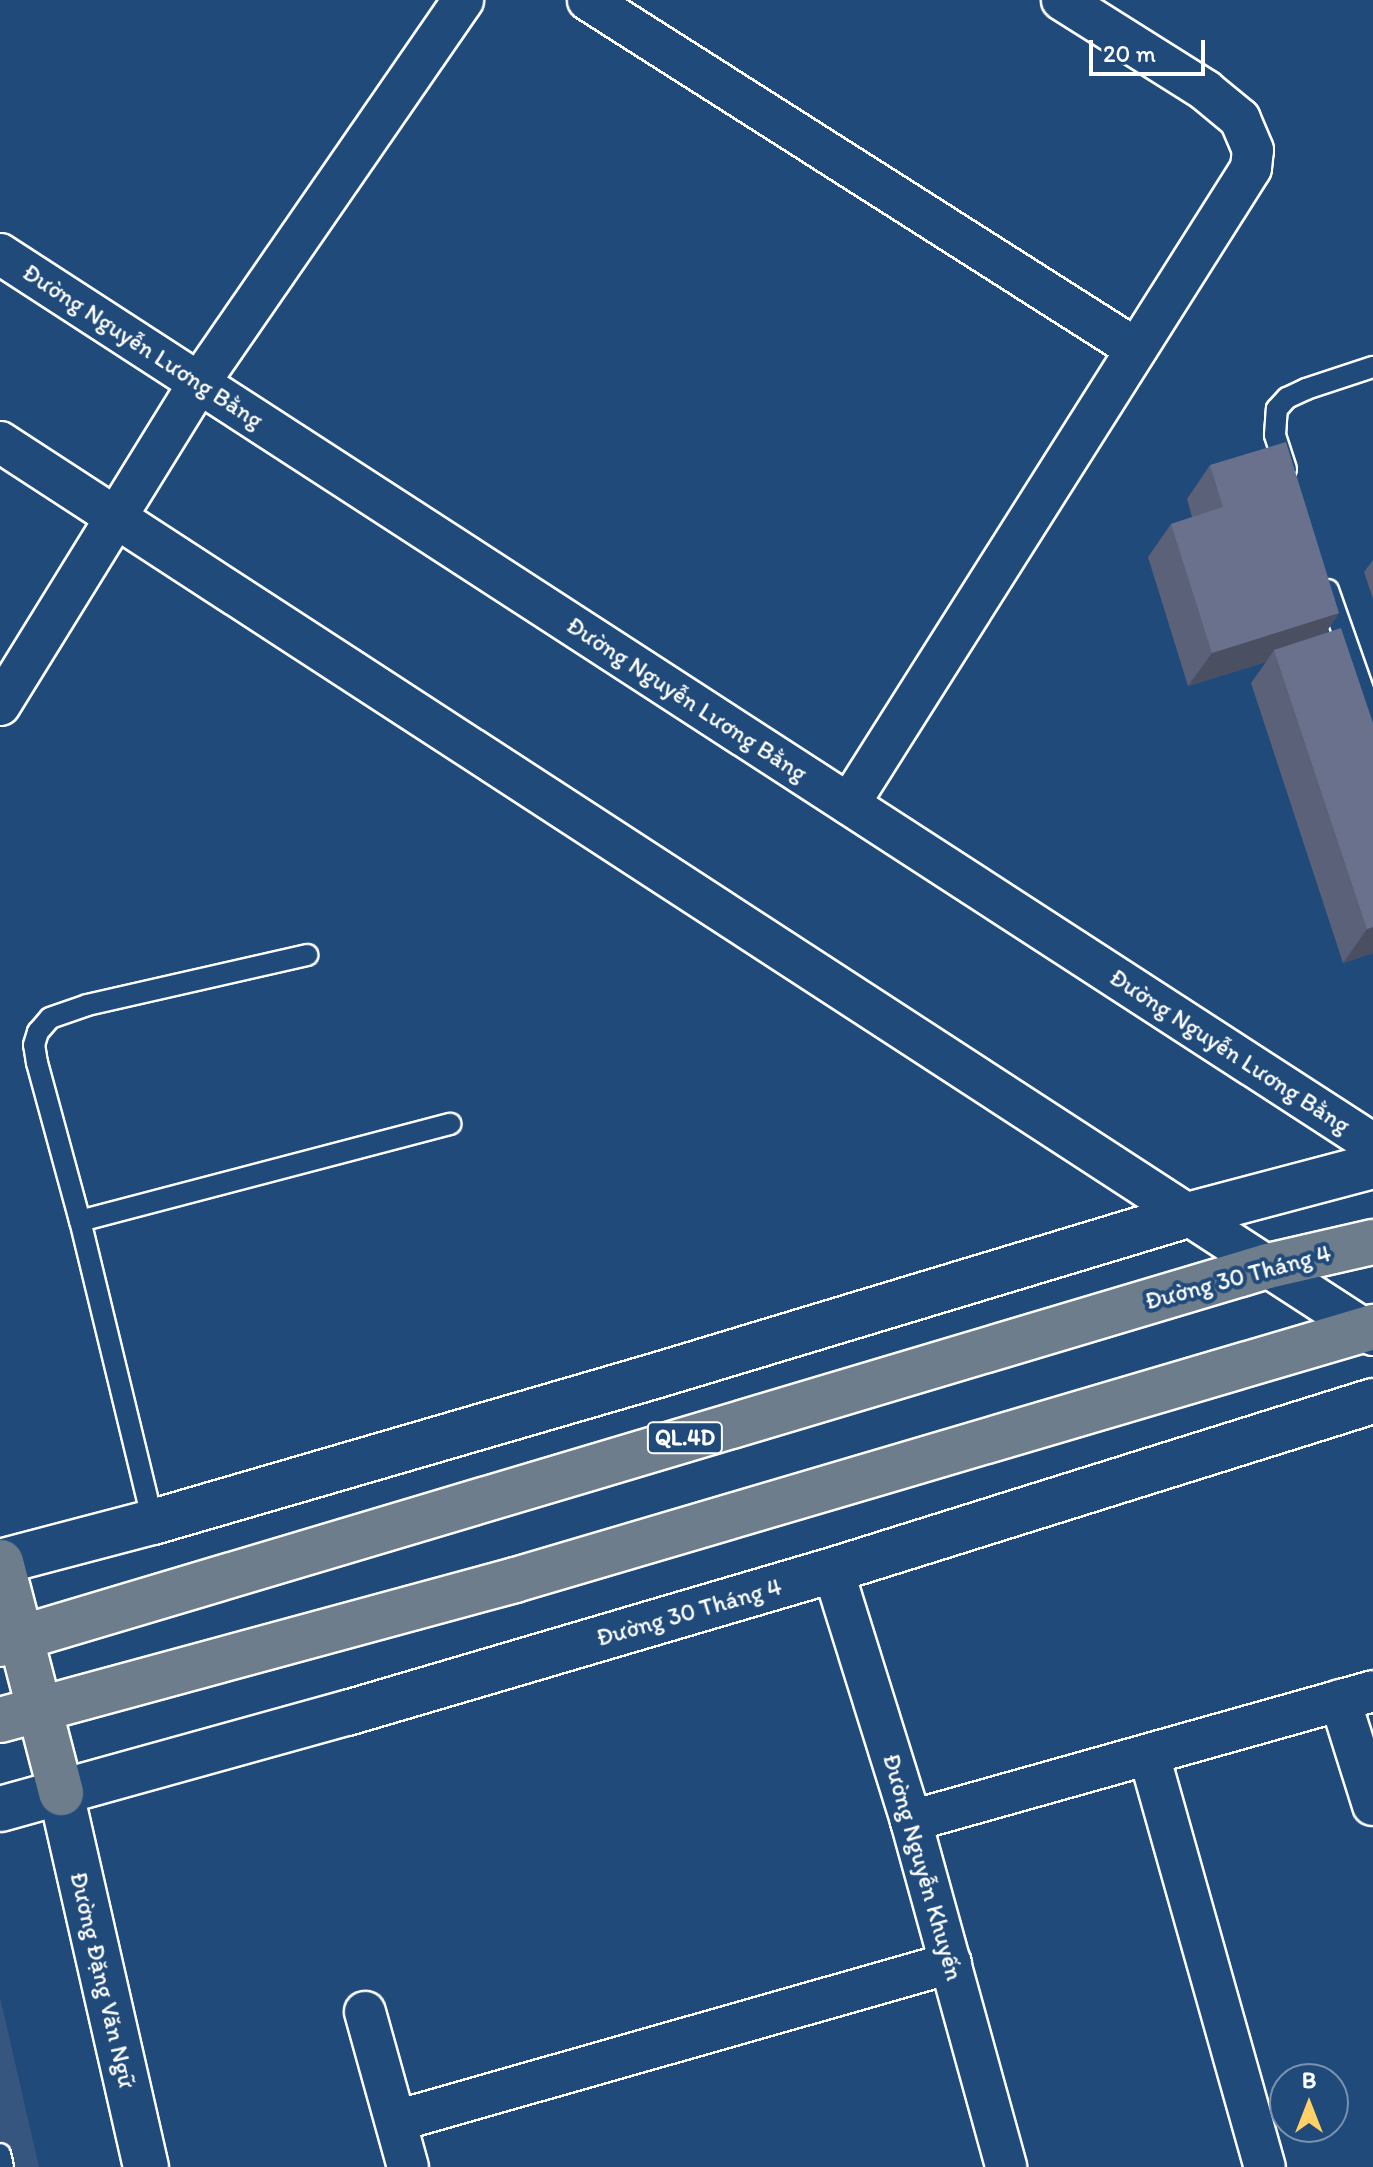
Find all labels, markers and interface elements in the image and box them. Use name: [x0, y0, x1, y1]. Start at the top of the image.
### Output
scale bar: [1093, 24, 1209, 74]
text: 20 m: [1103, 39, 1156, 68]
street label: Đường Nguyễn Lương Bằng: [17, 257, 269, 435]
street label: Đường Nguyễn Lương Bằng: [561, 610, 813, 788]
street label: Đường Nguyễn Lương Bằng: [1104, 962, 1356, 1140]
street label: Đường 30 Tháng 4: [1142, 1238, 1334, 1316]
road number: QL.4D: [645, 1420, 725, 1456]
street label: Đường 30 Tháng 4: [593, 1572, 785, 1652]
street label: Đường Nguyễn Khuyến: [877, 1750, 969, 1984]
street label: Đường Đặng Văn Ngữ: [64, 1869, 142, 2091]
north arrow: [1269, 2063, 1349, 2143]
text: B: [1302, 2067, 1316, 2094]

